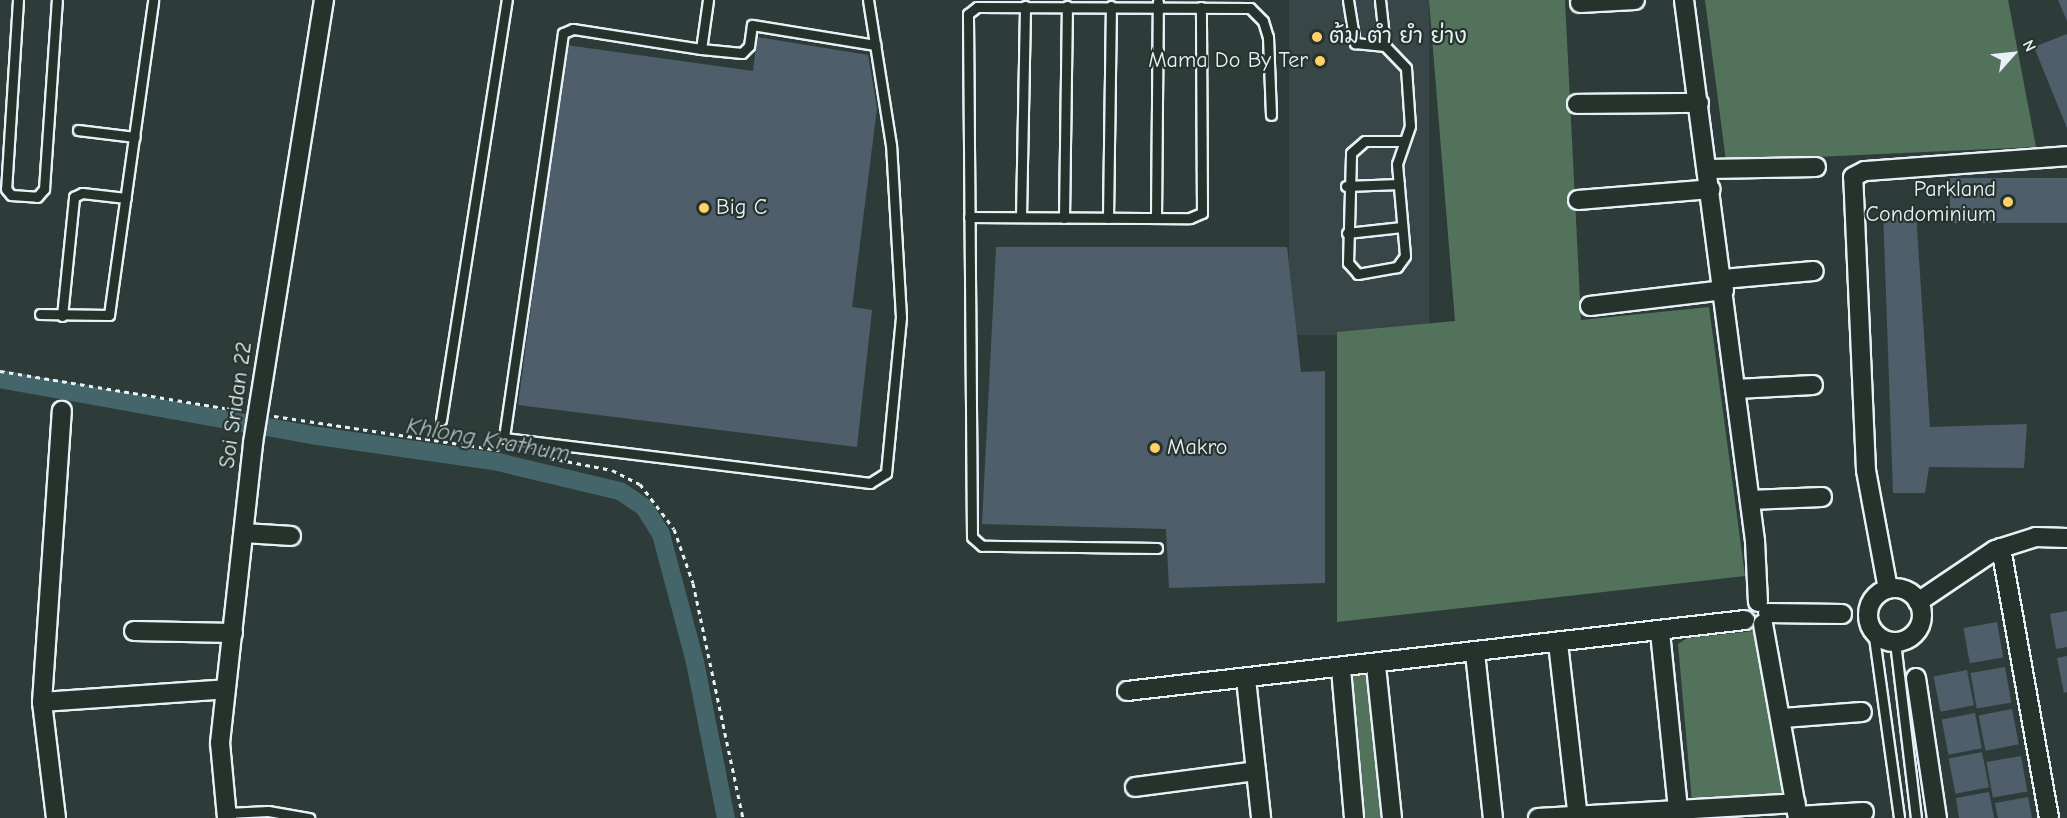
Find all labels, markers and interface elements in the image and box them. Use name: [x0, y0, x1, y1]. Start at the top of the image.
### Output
place label: ต้ม ตำ ยำ ย่าง: [1329, 24, 1467, 50]
north arrow: [1983, 24, 2043, 84]
marker: ต้ม ตำ ยำ ย่าง: [1310, 30, 1324, 44]
text: N: [2019, 37, 2039, 55]
place label: Mama Do By Ter: [1148, 48, 1308, 74]
marker: Mama Do By Ter: [1313, 54, 1327, 68]
place label: Parkland Condominium: [1866, 176, 1996, 228]
place label: Big C: [716, 195, 767, 221]
marker: Parkland Condominium: [2001, 195, 2015, 209]
marker: Big C: [697, 201, 711, 215]
street label: Soi Sridan 22: [214, 340, 258, 470]
water label: Khlong Krathum: [404, 411, 572, 469]
place label: Makro: [1167, 435, 1227, 461]
marker: Makro: [1148, 441, 1162, 455]

